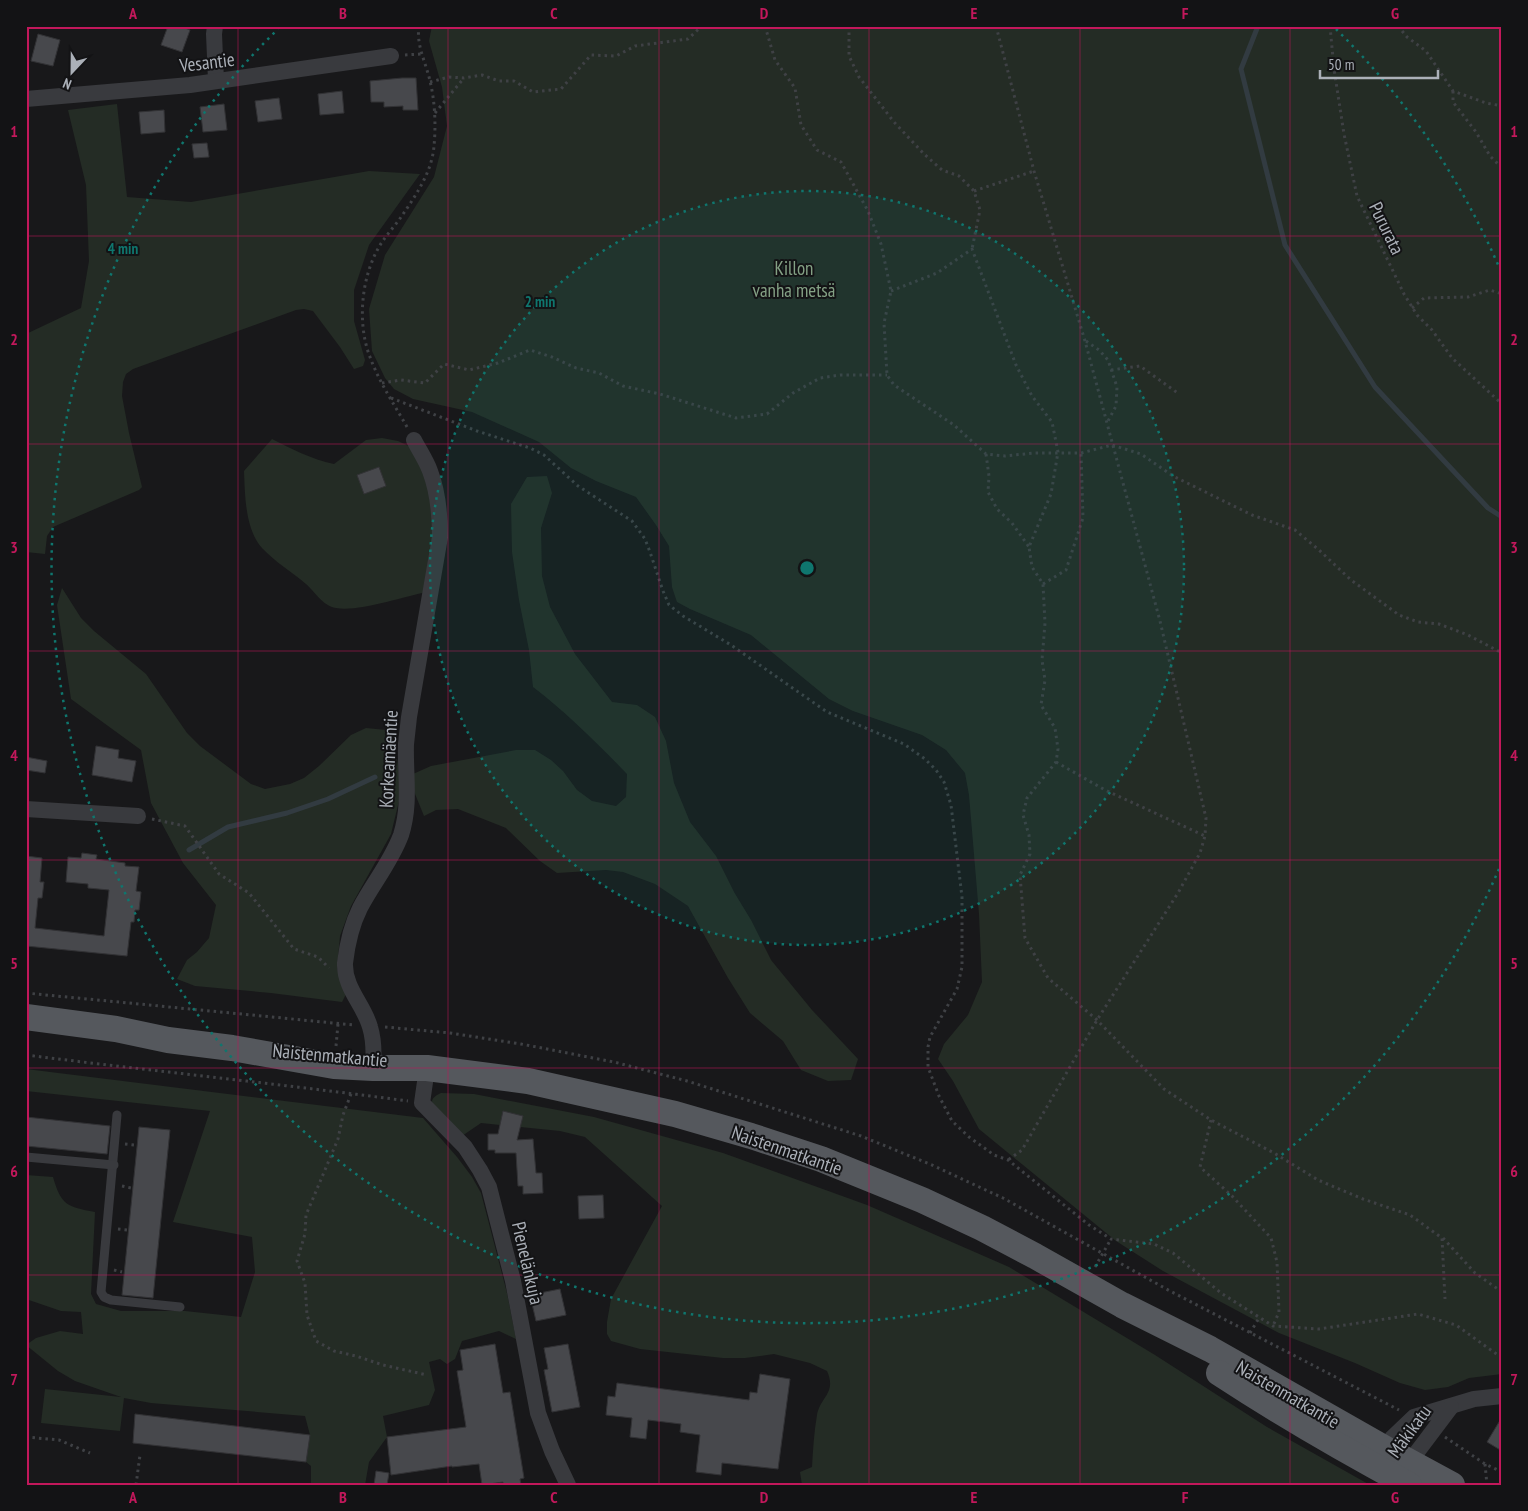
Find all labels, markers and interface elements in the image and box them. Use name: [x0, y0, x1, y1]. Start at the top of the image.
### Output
text: A: [128, 3, 138, 23]
text: B: [339, 3, 347, 23]
text: C: [550, 3, 558, 23]
text: D: [760, 3, 769, 23]
text: E: [971, 3, 978, 23]
text: F: [1182, 3, 1189, 23]
text: G: [1391, 3, 1399, 23]
street label: Vesantie: [177, 47, 236, 77]
north arrow: [48, 48, 98, 98]
scale bar: [1320, 48, 1438, 80]
text: 50 m: [1328, 55, 1354, 74]
text: N: [60, 74, 74, 94]
text: 1: [10, 121, 18, 141]
text: 1: [1510, 121, 1518, 141]
street label: Pururata: [1364, 198, 1410, 258]
text: 4 min: [108, 239, 138, 258]
park label: Killon vanha metsä: [753, 256, 835, 302]
text: 2 min: [525, 292, 555, 311]
text: 2: [10, 329, 18, 349]
text: 2: [1510, 329, 1518, 349]
text: 3: [10, 537, 18, 557]
text: 3: [1510, 537, 1518, 557]
centre of rings: [798, 559, 816, 577]
street label: Korkeamäentie: [373, 709, 403, 809]
text: 4: [10, 745, 18, 765]
text: 4: [1510, 745, 1518, 765]
text: 5: [10, 953, 18, 973]
text: 5: [1510, 953, 1518, 973]
street label: Naistenmatkantie: [272, 1038, 389, 1072]
street label: Naistenmatkantie: [729, 1120, 846, 1180]
text: 6: [10, 1161, 18, 1181]
text: 6: [1510, 1161, 1518, 1181]
street label: Pienelänkuja: [507, 1219, 549, 1307]
street label: Naistenmatkantie: [1232, 1355, 1344, 1433]
text: 7: [10, 1369, 18, 1389]
text: 7: [1510, 1369, 1518, 1389]
street label: Mäkikatu: [1382, 1400, 1436, 1462]
text: A: [128, 1487, 138, 1507]
text: B: [339, 1487, 347, 1507]
text: C: [550, 1487, 558, 1507]
text: D: [760, 1487, 769, 1507]
text: E: [971, 1487, 978, 1507]
text: F: [1182, 1487, 1189, 1507]
text: G: [1391, 1487, 1399, 1507]

